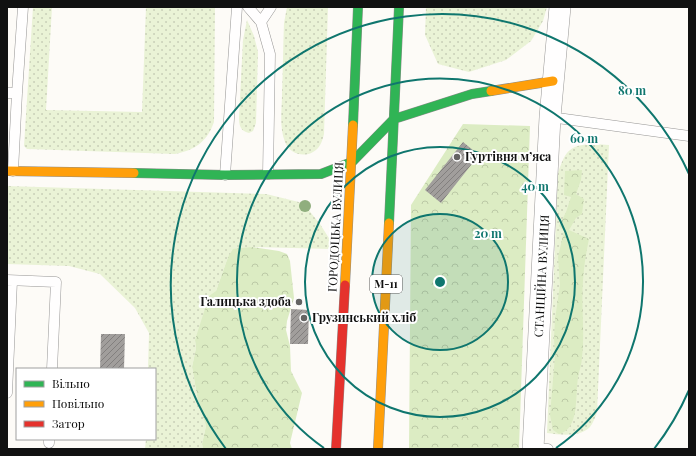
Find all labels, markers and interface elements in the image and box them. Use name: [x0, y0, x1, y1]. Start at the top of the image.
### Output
text: 80 m: [618, 82, 646, 98]
text: 60 m: [570, 130, 598, 146]
place label: Гуртівня мʼяса: [465, 148, 552, 164]
marker: Гуртівня мʼяса: [452, 152, 462, 162]
street label: ГОРОДОЦЬКА ВУЛИЦЯ: [324, 161, 346, 292]
text: 40 m: [521, 178, 549, 194]
street label: СТАНЦІЙНА ВУЛИЦЯ: [530, 214, 552, 338]
text: 20 m: [474, 225, 502, 241]
road number: М-11: [370, 275, 402, 293]
centre of rings: [433, 275, 447, 289]
place label: Галицька здоба: [200, 293, 292, 309]
marker: Галицька здоба: [294, 297, 304, 307]
place label: Грузинський хліб: [312, 309, 416, 325]
marker: Грузинський хліб: [299, 313, 309, 323]
legend: [16, 368, 156, 440]
text: Вільно: [52, 375, 90, 391]
text: Повільно: [52, 395, 105, 411]
text: Затор: [52, 415, 85, 431]

